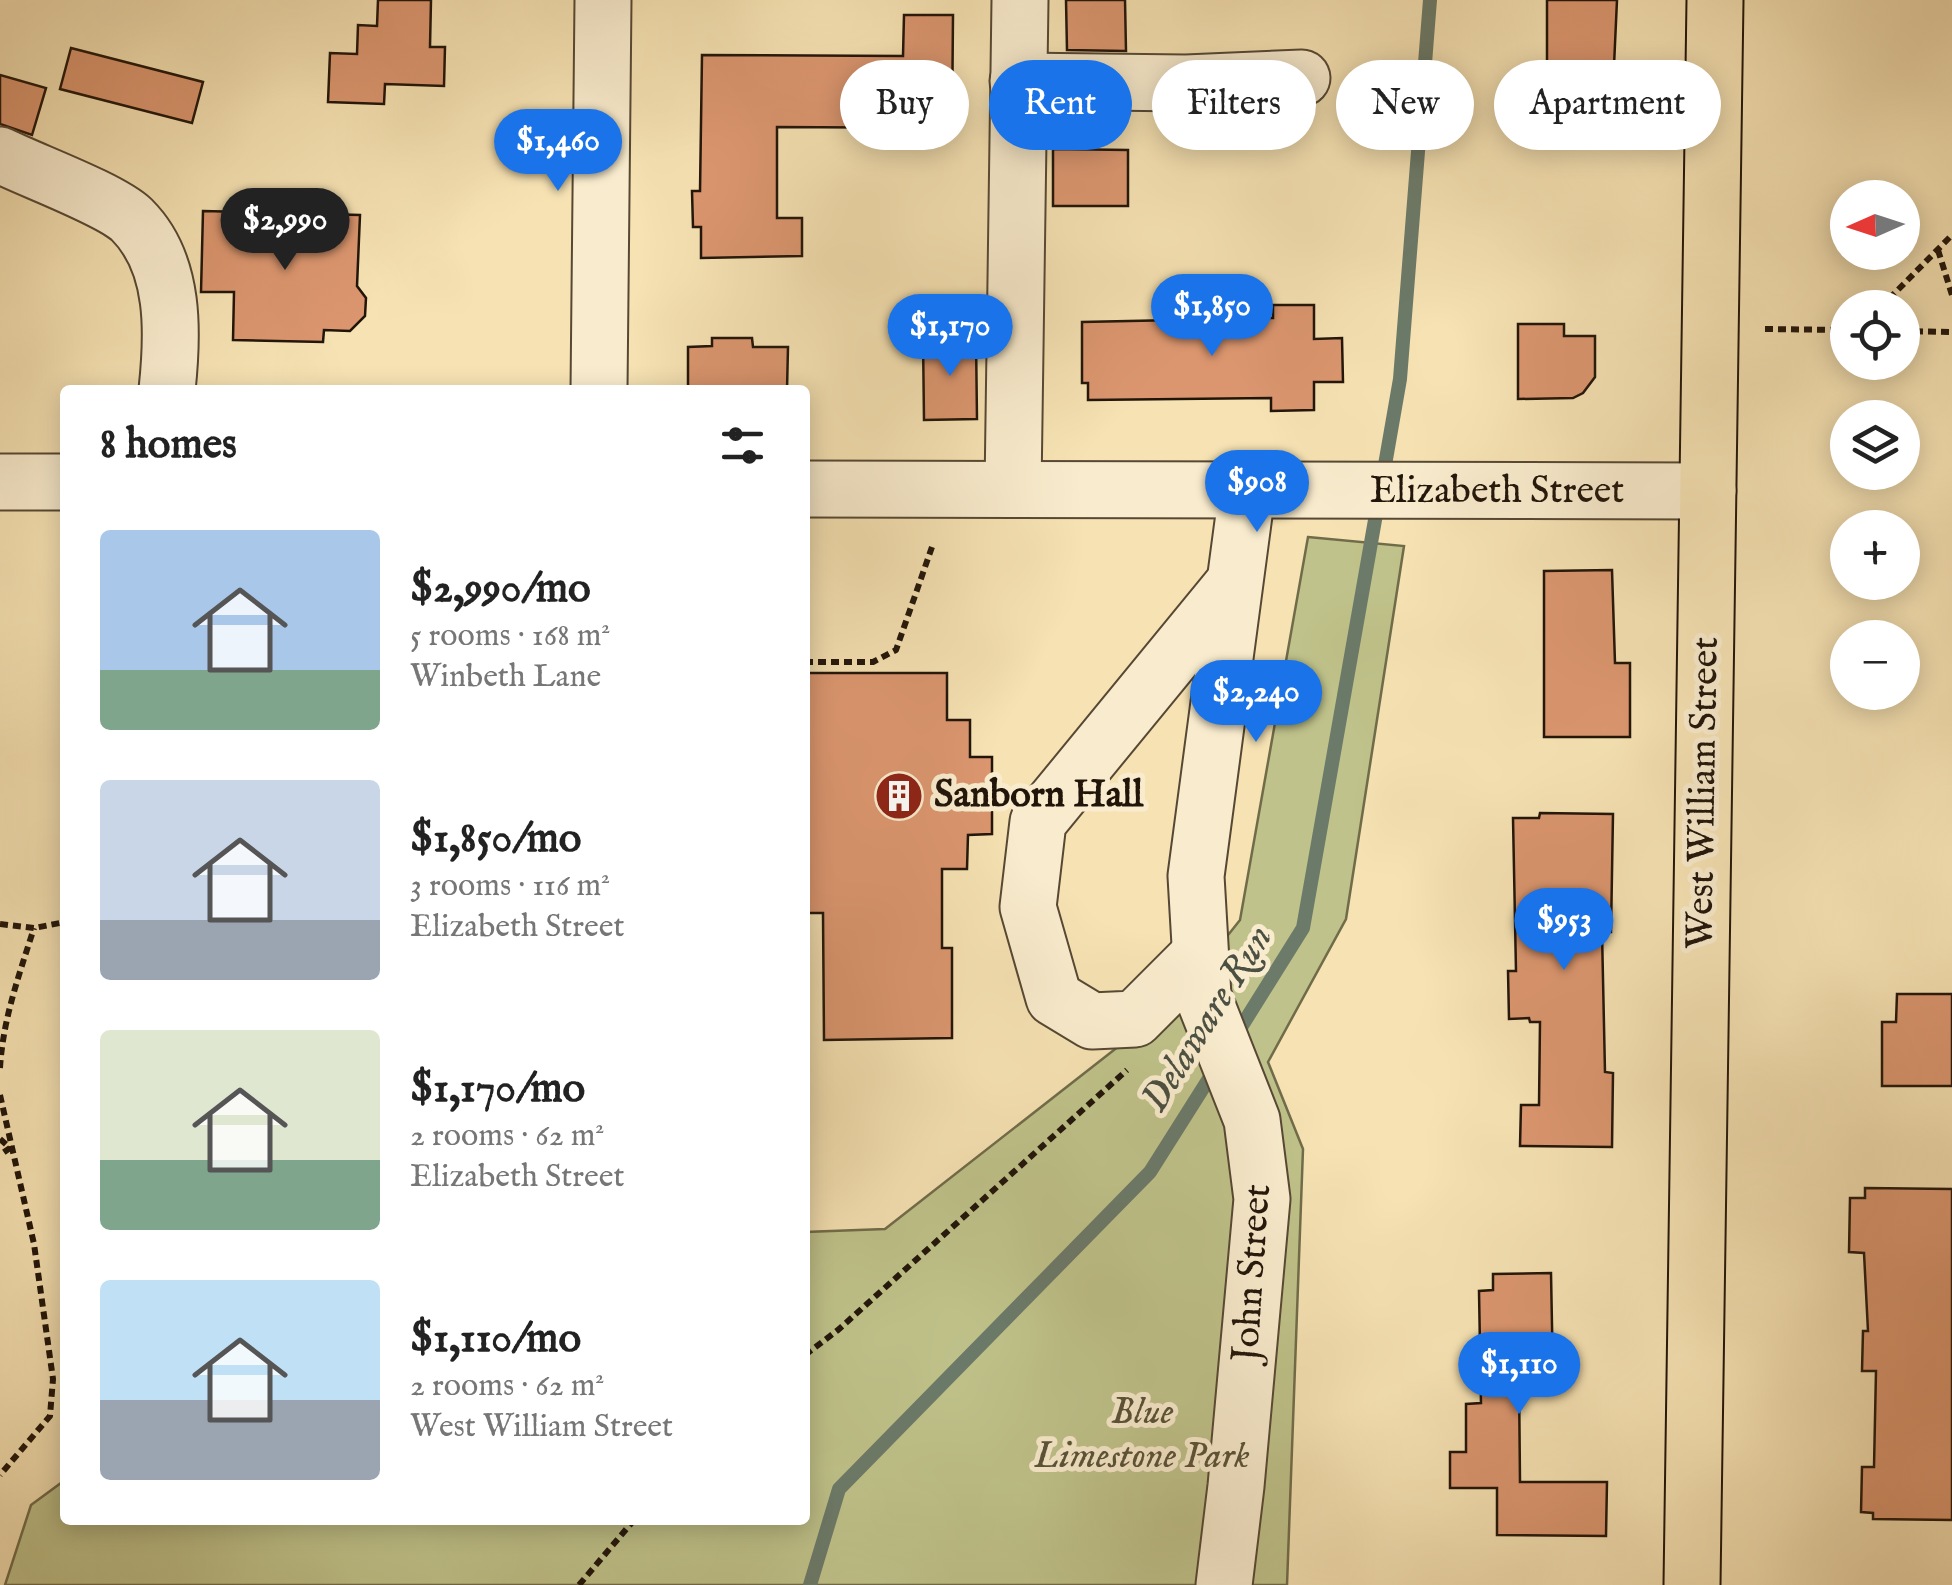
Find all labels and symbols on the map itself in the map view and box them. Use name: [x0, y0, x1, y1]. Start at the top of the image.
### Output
pin: $1,460: [477, 109, 639, 194]
north arrow: [1830, 180, 1920, 270]
pin: $2,990: [204, 188, 366, 273]
pin: $1,850: [1131, 274, 1293, 359]
pin: $1,170: [869, 294, 1031, 379]
pin: $908: [1198, 450, 1316, 535]
street label: Elizabeth Street: [1370, 468, 1624, 516]
street label: West William Street: [1677, 636, 1731, 950]
pin: $2,240: [1175, 660, 1337, 745]
building icon: Sanborn Hall: [873, 770, 925, 822]
place label: Sanborn Hall: [934, 772, 1144, 820]
pin: $953: [1505, 888, 1623, 973]
water label: Delaware Run: [1130, 916, 1286, 1122]
street label: John Street: [1223, 1183, 1283, 1367]
pin: $1,110: [1438, 1332, 1600, 1417]
park label: Blue Limestone Park: [1033, 1389, 1250, 1481]

